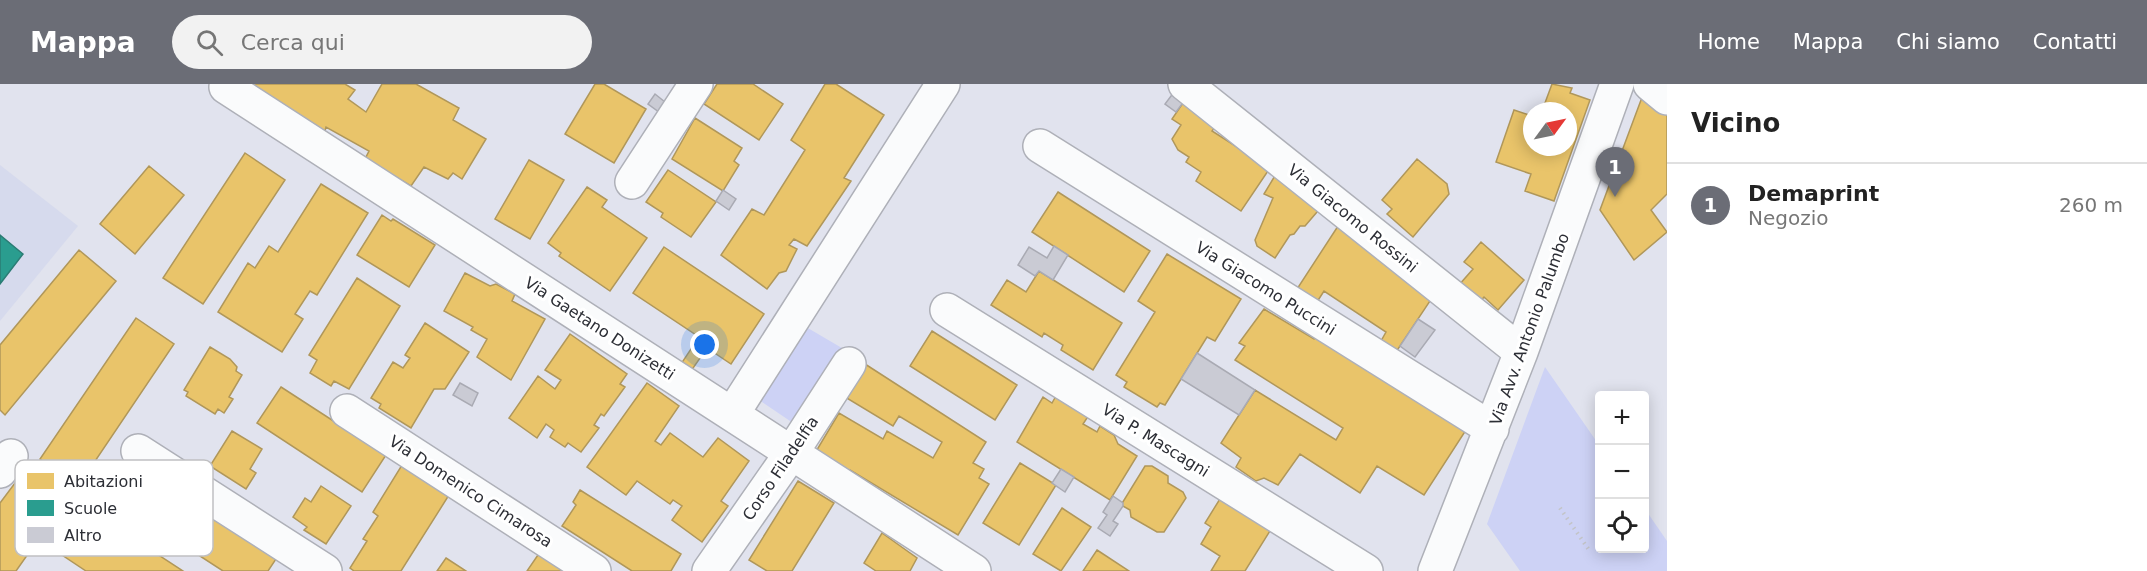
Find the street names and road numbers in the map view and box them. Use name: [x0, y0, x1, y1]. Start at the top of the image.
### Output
street label: Via Giacomo Rossini: [1284, 160, 1421, 277]
street label: Via Avv. Antonio Palumbo: [1486, 230, 1573, 428]
street label: Via Giacomo Puccini: [1192, 238, 1339, 339]
street label: Via Gaetano Donizetti: [521, 273, 678, 384]
street label: Via P. Mascagni: [1099, 400, 1213, 481]
street label: Corso Filadelfia: [738, 412, 822, 524]
street label: Via Domenico Cimarosa: [386, 431, 556, 551]

